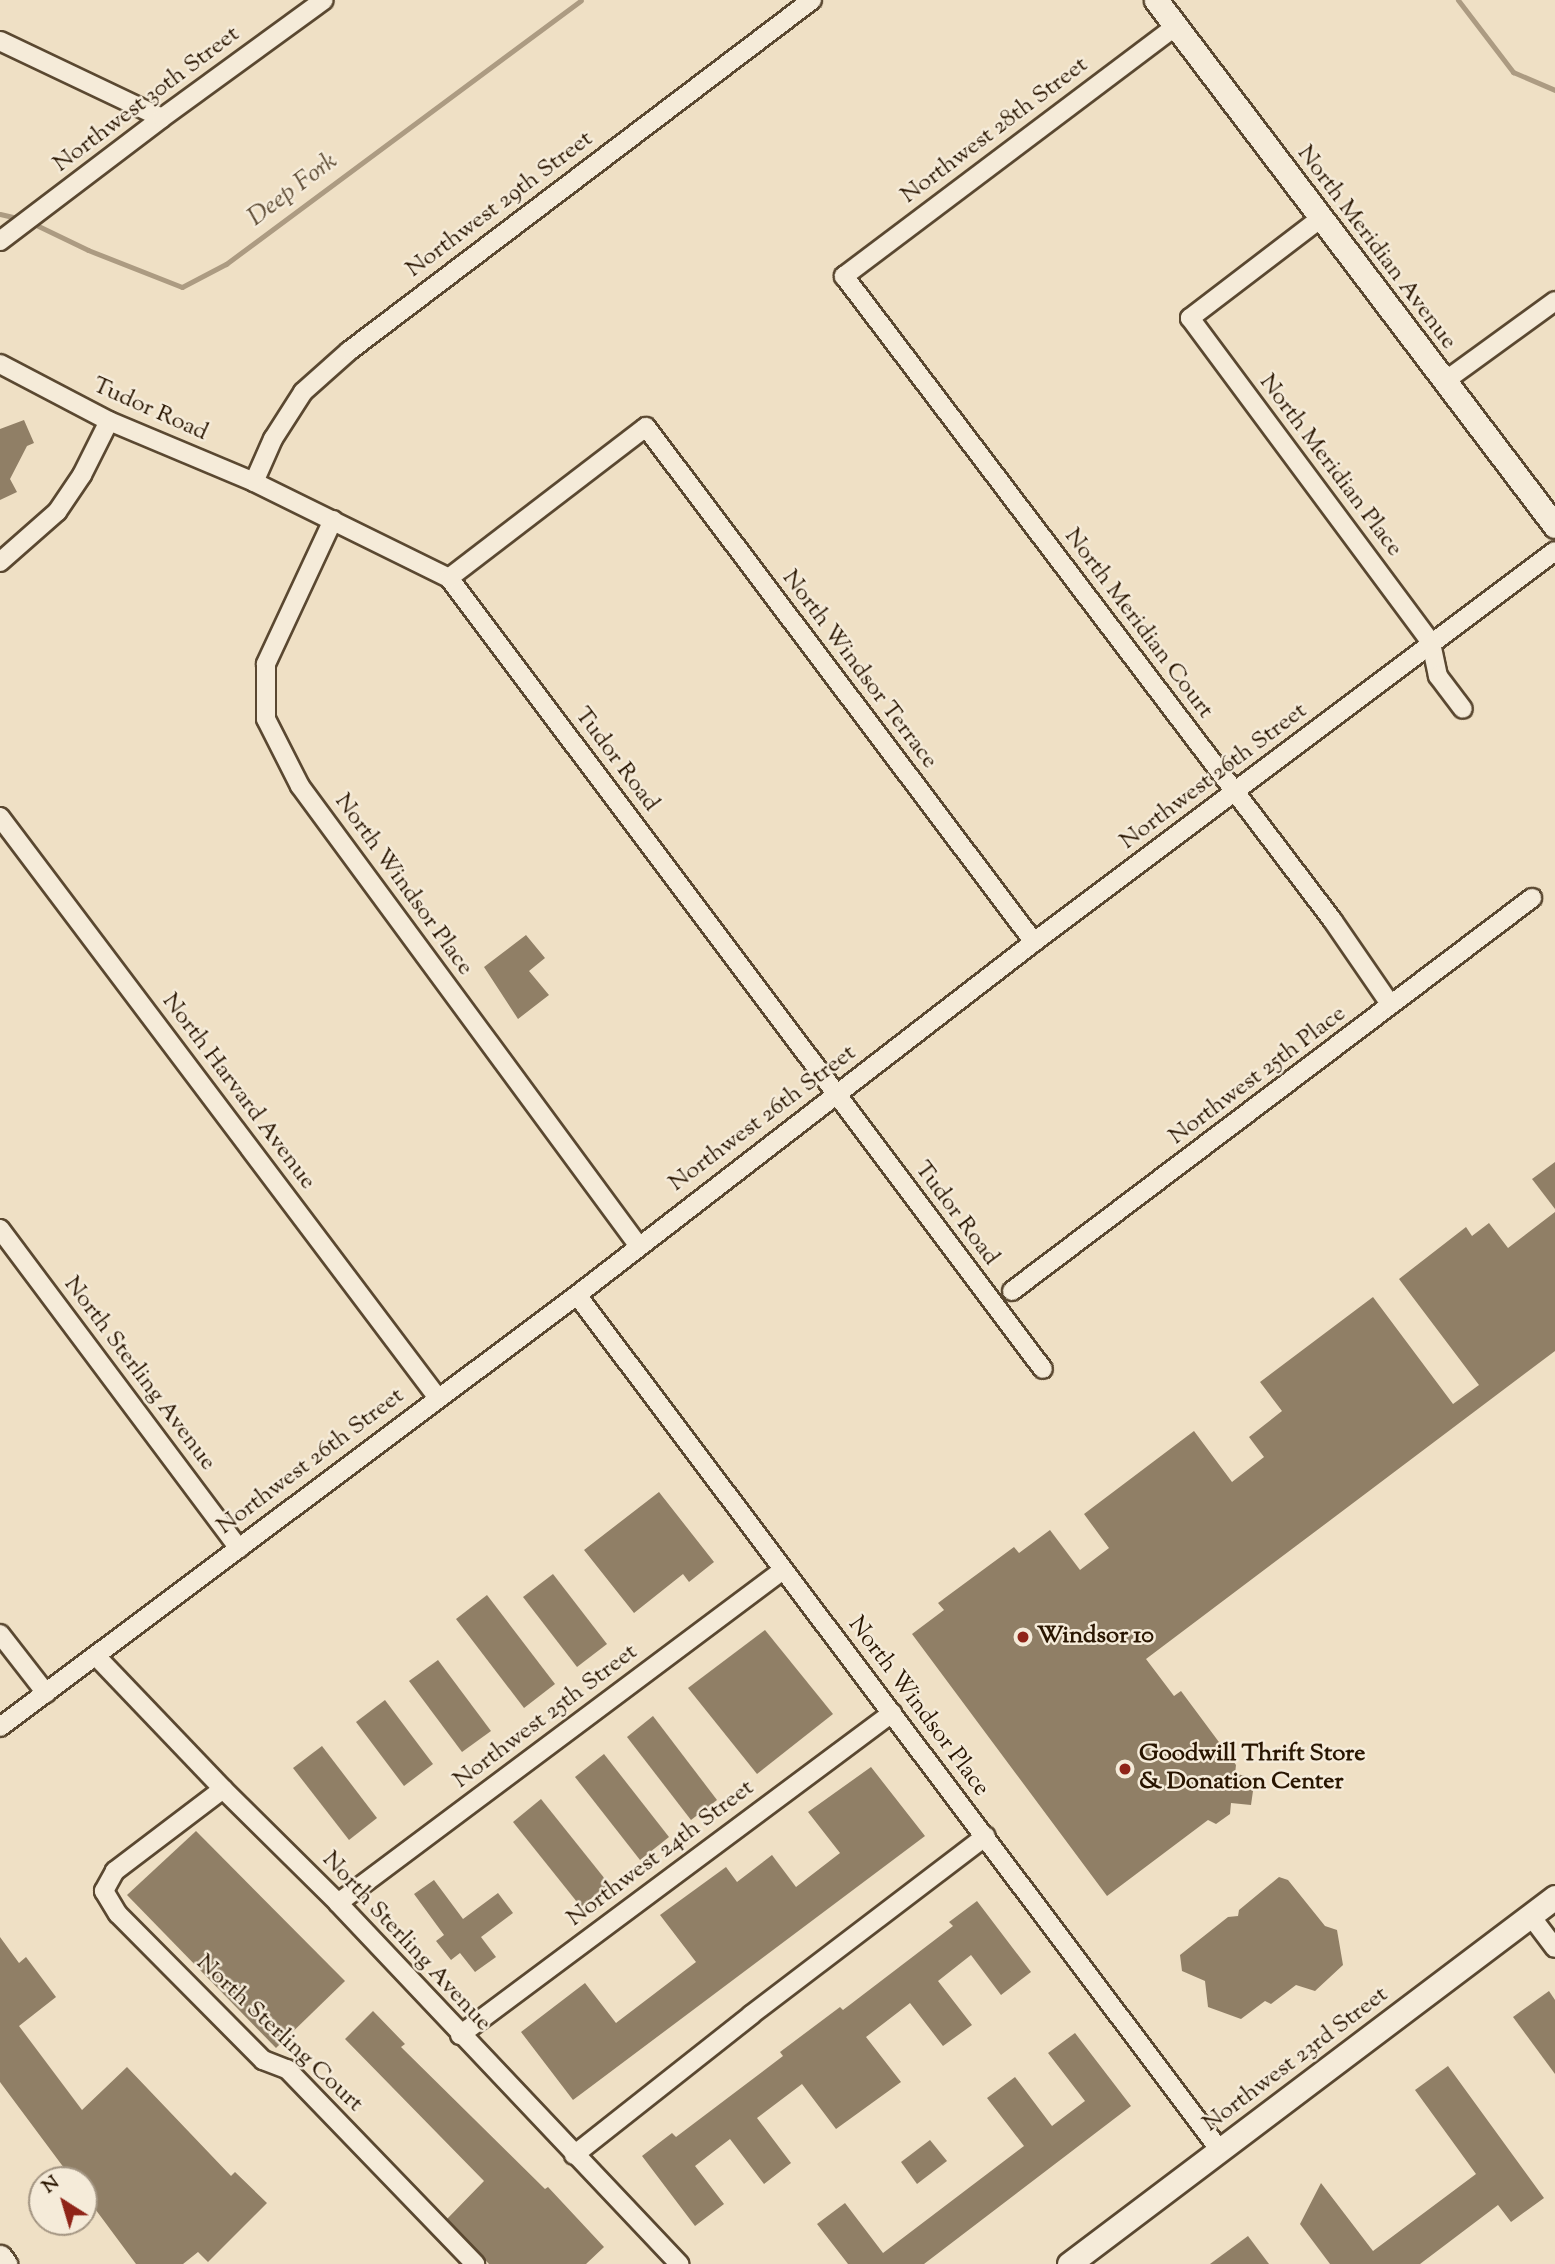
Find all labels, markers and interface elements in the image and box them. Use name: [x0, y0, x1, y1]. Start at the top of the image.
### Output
street label: Northwest 30th Street: [48, 21, 246, 179]
street label: Northwest 28th Street: [896, 51, 1094, 211]
street label: Northwest 29th Street: [401, 125, 599, 285]
street label: North Meridian Avenue: [1290, 140, 1462, 356]
water label: Deep Fork: [242, 146, 344, 234]
street label: North Meridian Place: [1252, 369, 1408, 563]
street label: Tudor Road: [88, 372, 212, 448]
street label: North Meridian Court: [1057, 523, 1219, 725]
street label: North Windsor Terrace: [775, 565, 943, 775]
street label: Northwest 26th Street: [1115, 697, 1313, 857]
street label: Tudor Road: [567, 702, 665, 818]
street label: North Windsor Place: [327, 789, 479, 981]
street label: North Harvard Avenue: [155, 988, 321, 1196]
street label: Northwest 25th Place: [1164, 1000, 1352, 1152]
street label: Northwest 26th Street: [664, 1039, 862, 1199]
street label: Tudor Road: [907, 1156, 1005, 1272]
street label: North Sterling Avenue: [57, 1271, 221, 1477]
street label: Northwest 26th Street: [212, 1382, 410, 1542]
street label: North Windsor Place: [841, 1611, 995, 1803]
place label: Windsor 10: [1037, 1623, 1154, 1651]
marker: Windsor 10: [1015, 1629, 1031, 1645]
street label: Northwest 25th Street: [448, 1638, 644, 1796]
place label: Goodwill Thrift Store & Donation Center: [1139, 1741, 1365, 1797]
marker: Goodwill Thrift Store & Donation Center: [1117, 1761, 1133, 1777]
street label: Northwest 24th Street: [562, 1774, 760, 1934]
street label: North Sterling Avenue: [315, 1846, 497, 2038]
street label: North Sterling Court: [189, 1949, 369, 2119]
street label: Northwest 23rd Street: [1198, 1981, 1394, 2139]
north arrow: [28, 2166, 98, 2236]
text: N: [37, 2170, 65, 2201]

